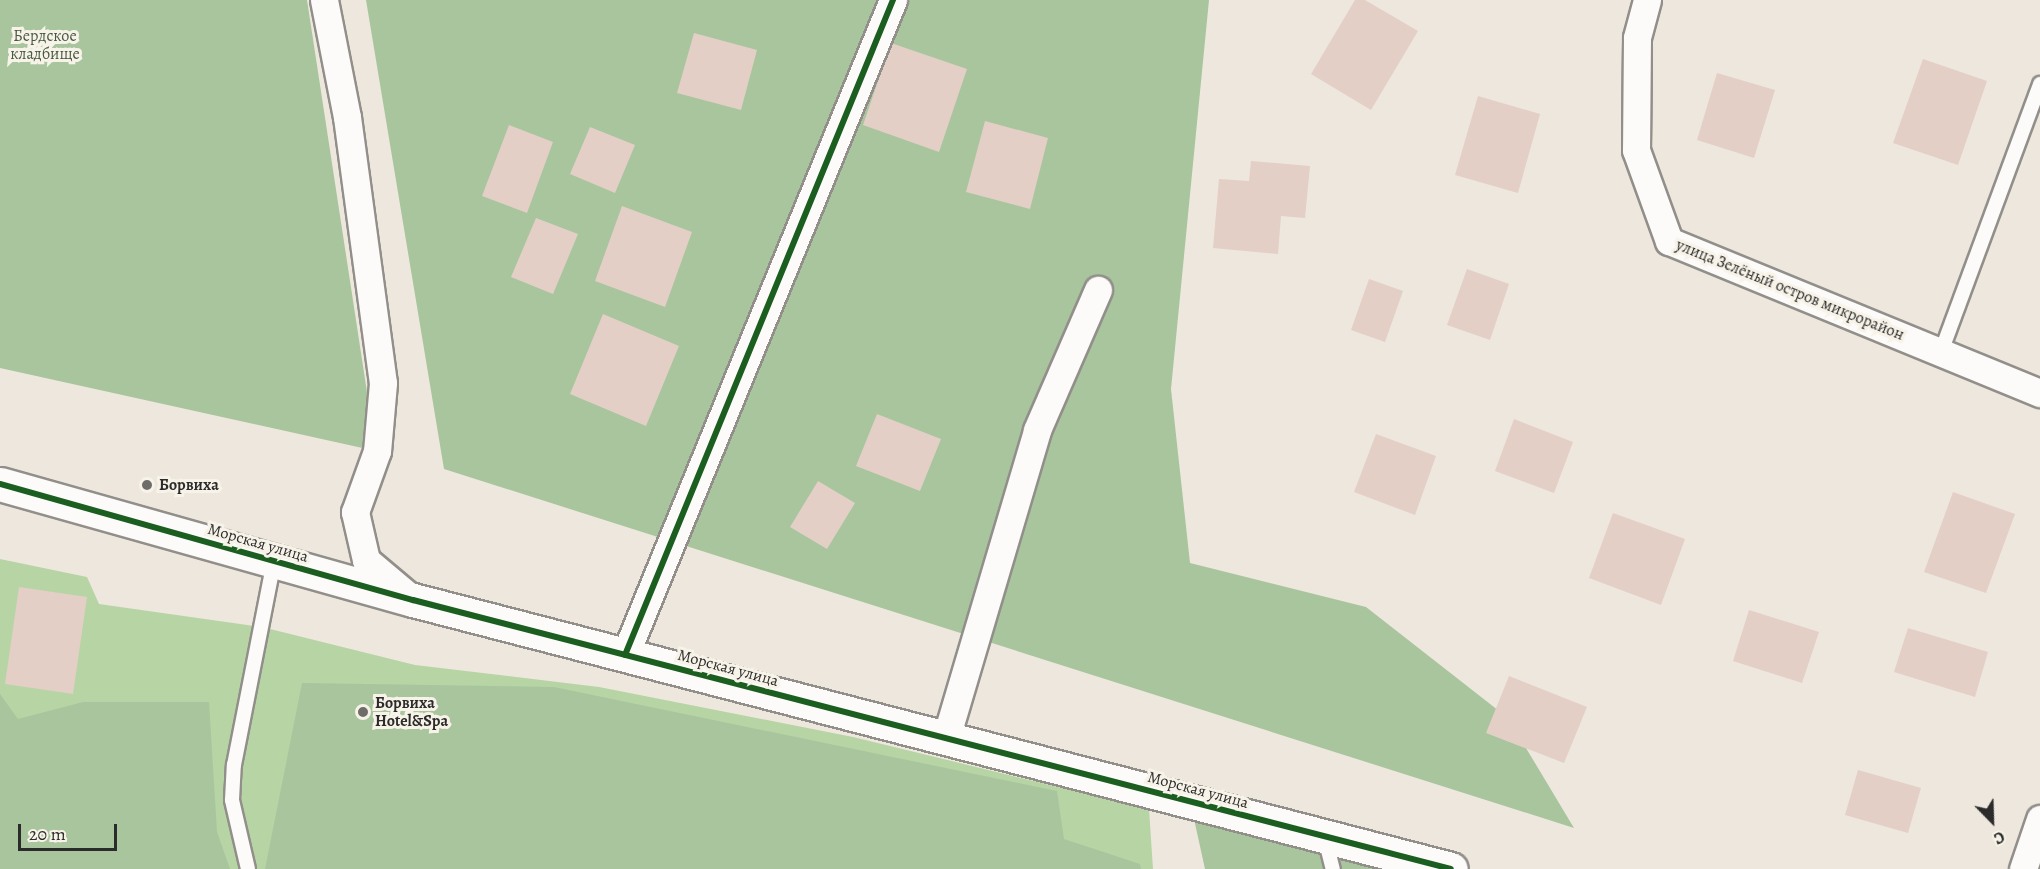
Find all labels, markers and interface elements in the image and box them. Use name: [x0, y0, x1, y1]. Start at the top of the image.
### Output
park label: Бердское кладбище: [10, 26, 80, 64]
street label: улица Зелёный остров микрорайон: [1673, 235, 1907, 345]
place label: Борвиха: [159, 475, 219, 495]
marker: Борвиха: [140, 478, 154, 492]
street label: Морская улица: [205, 519, 311, 567]
street label: Морская улица: [675, 645, 781, 691]
place label: Борвиха Hotel&Spa: [375, 693, 448, 731]
marker: Борвиха Hotel&Spa: [356, 705, 370, 719]
street label: Морская улица: [1145, 767, 1251, 813]
north arrow: [1962, 791, 2022, 851]
scale bar: [21, 812, 120, 850]
text: 20 m: [29, 822, 66, 846]
text: С: [1990, 826, 2008, 850]

